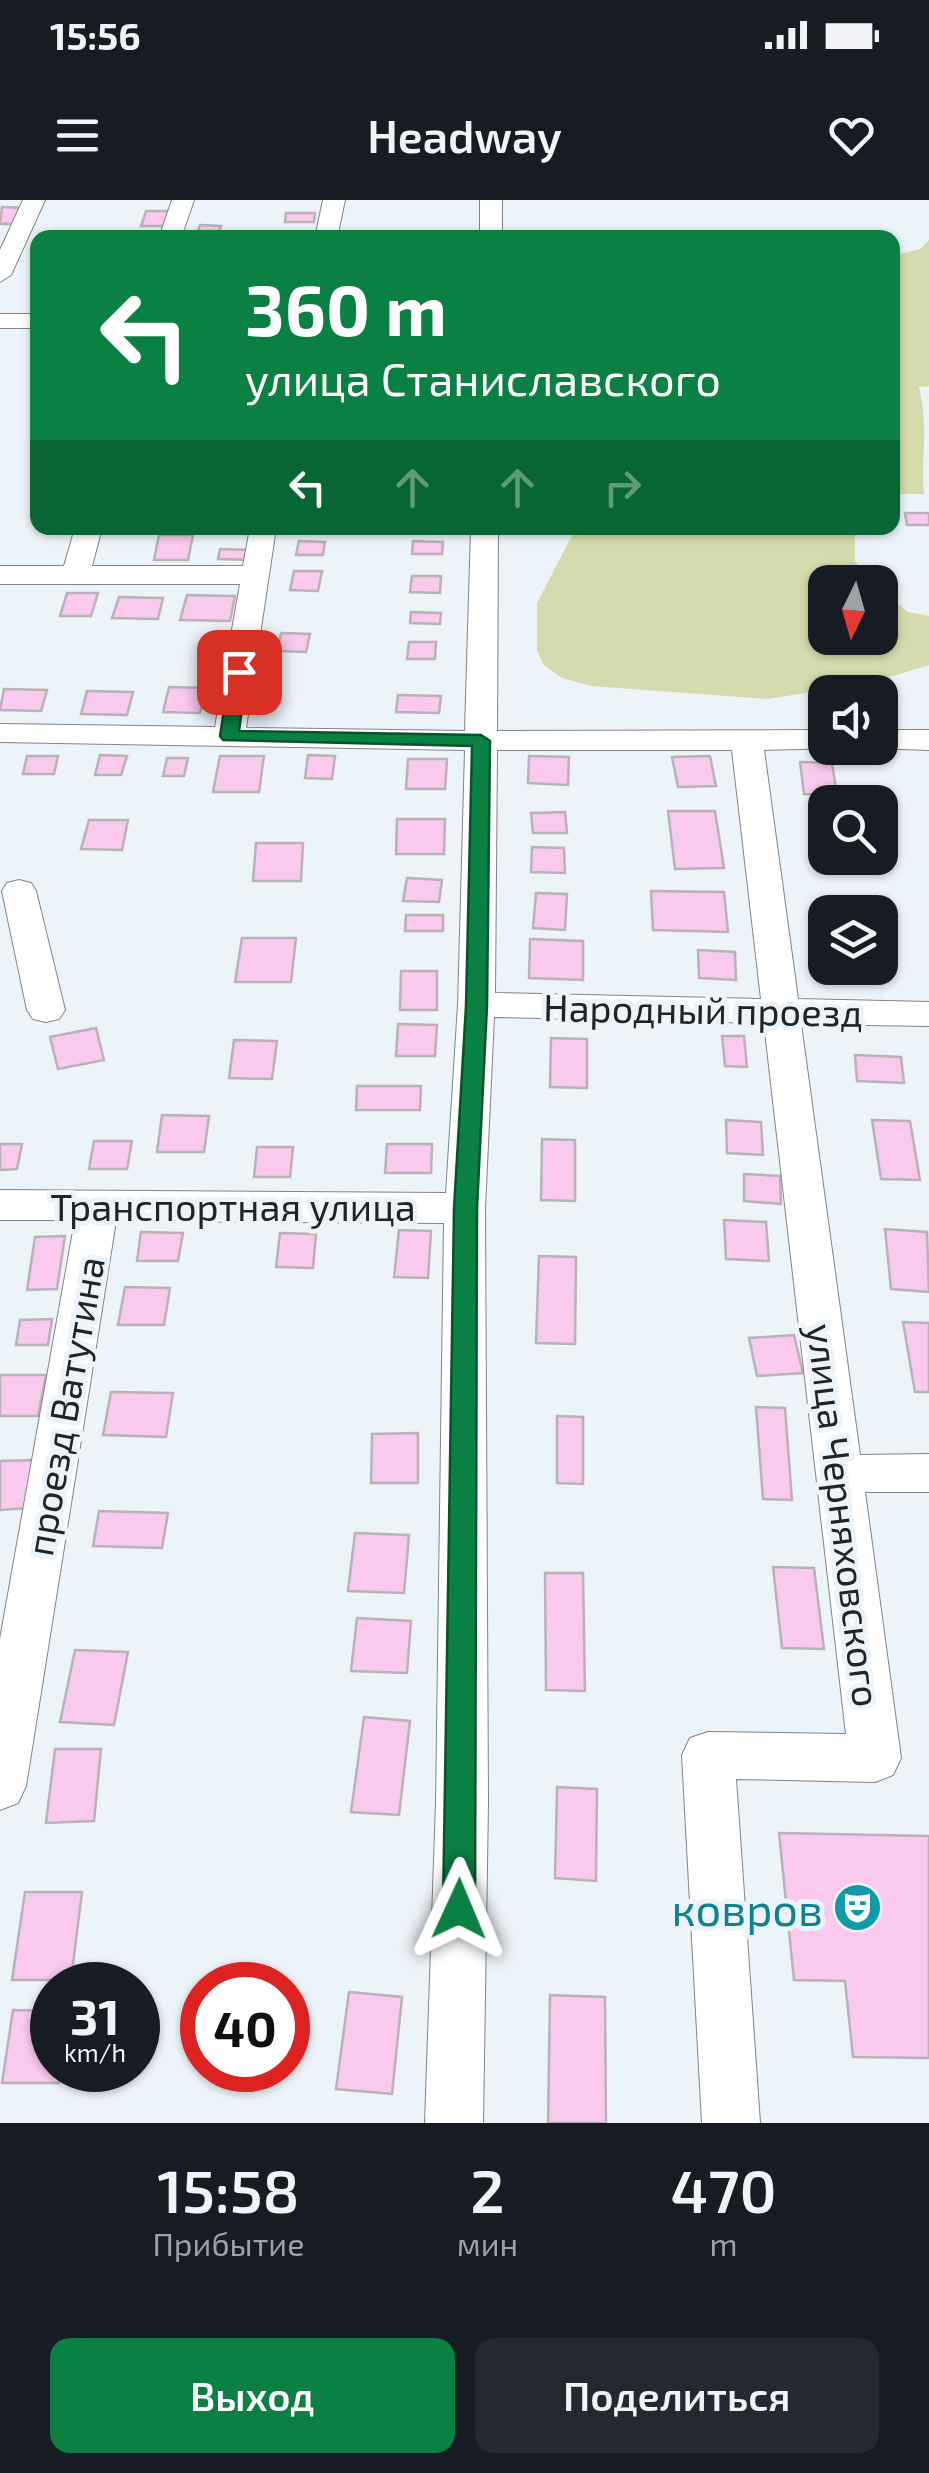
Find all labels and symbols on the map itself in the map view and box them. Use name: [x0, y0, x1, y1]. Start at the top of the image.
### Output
north arrow: [808, 565, 898, 655]
pin: [197, 630, 282, 715]
street label: Народный проезд: [543, 983, 863, 1035]
street label: Транспортная улица: [50, 1183, 416, 1229]
street label: проезд Ватутина: [15, 1253, 113, 1559]
street label: улица Черняховского: [799, 1321, 891, 1709]
position arrow: [407, 1857, 511, 1961]
place label: ковров: [672, 1881, 823, 1935]
theatre icon: ковров: [832, 1882, 884, 1934]
speed limit sign: 40: [180, 1962, 310, 2092]

